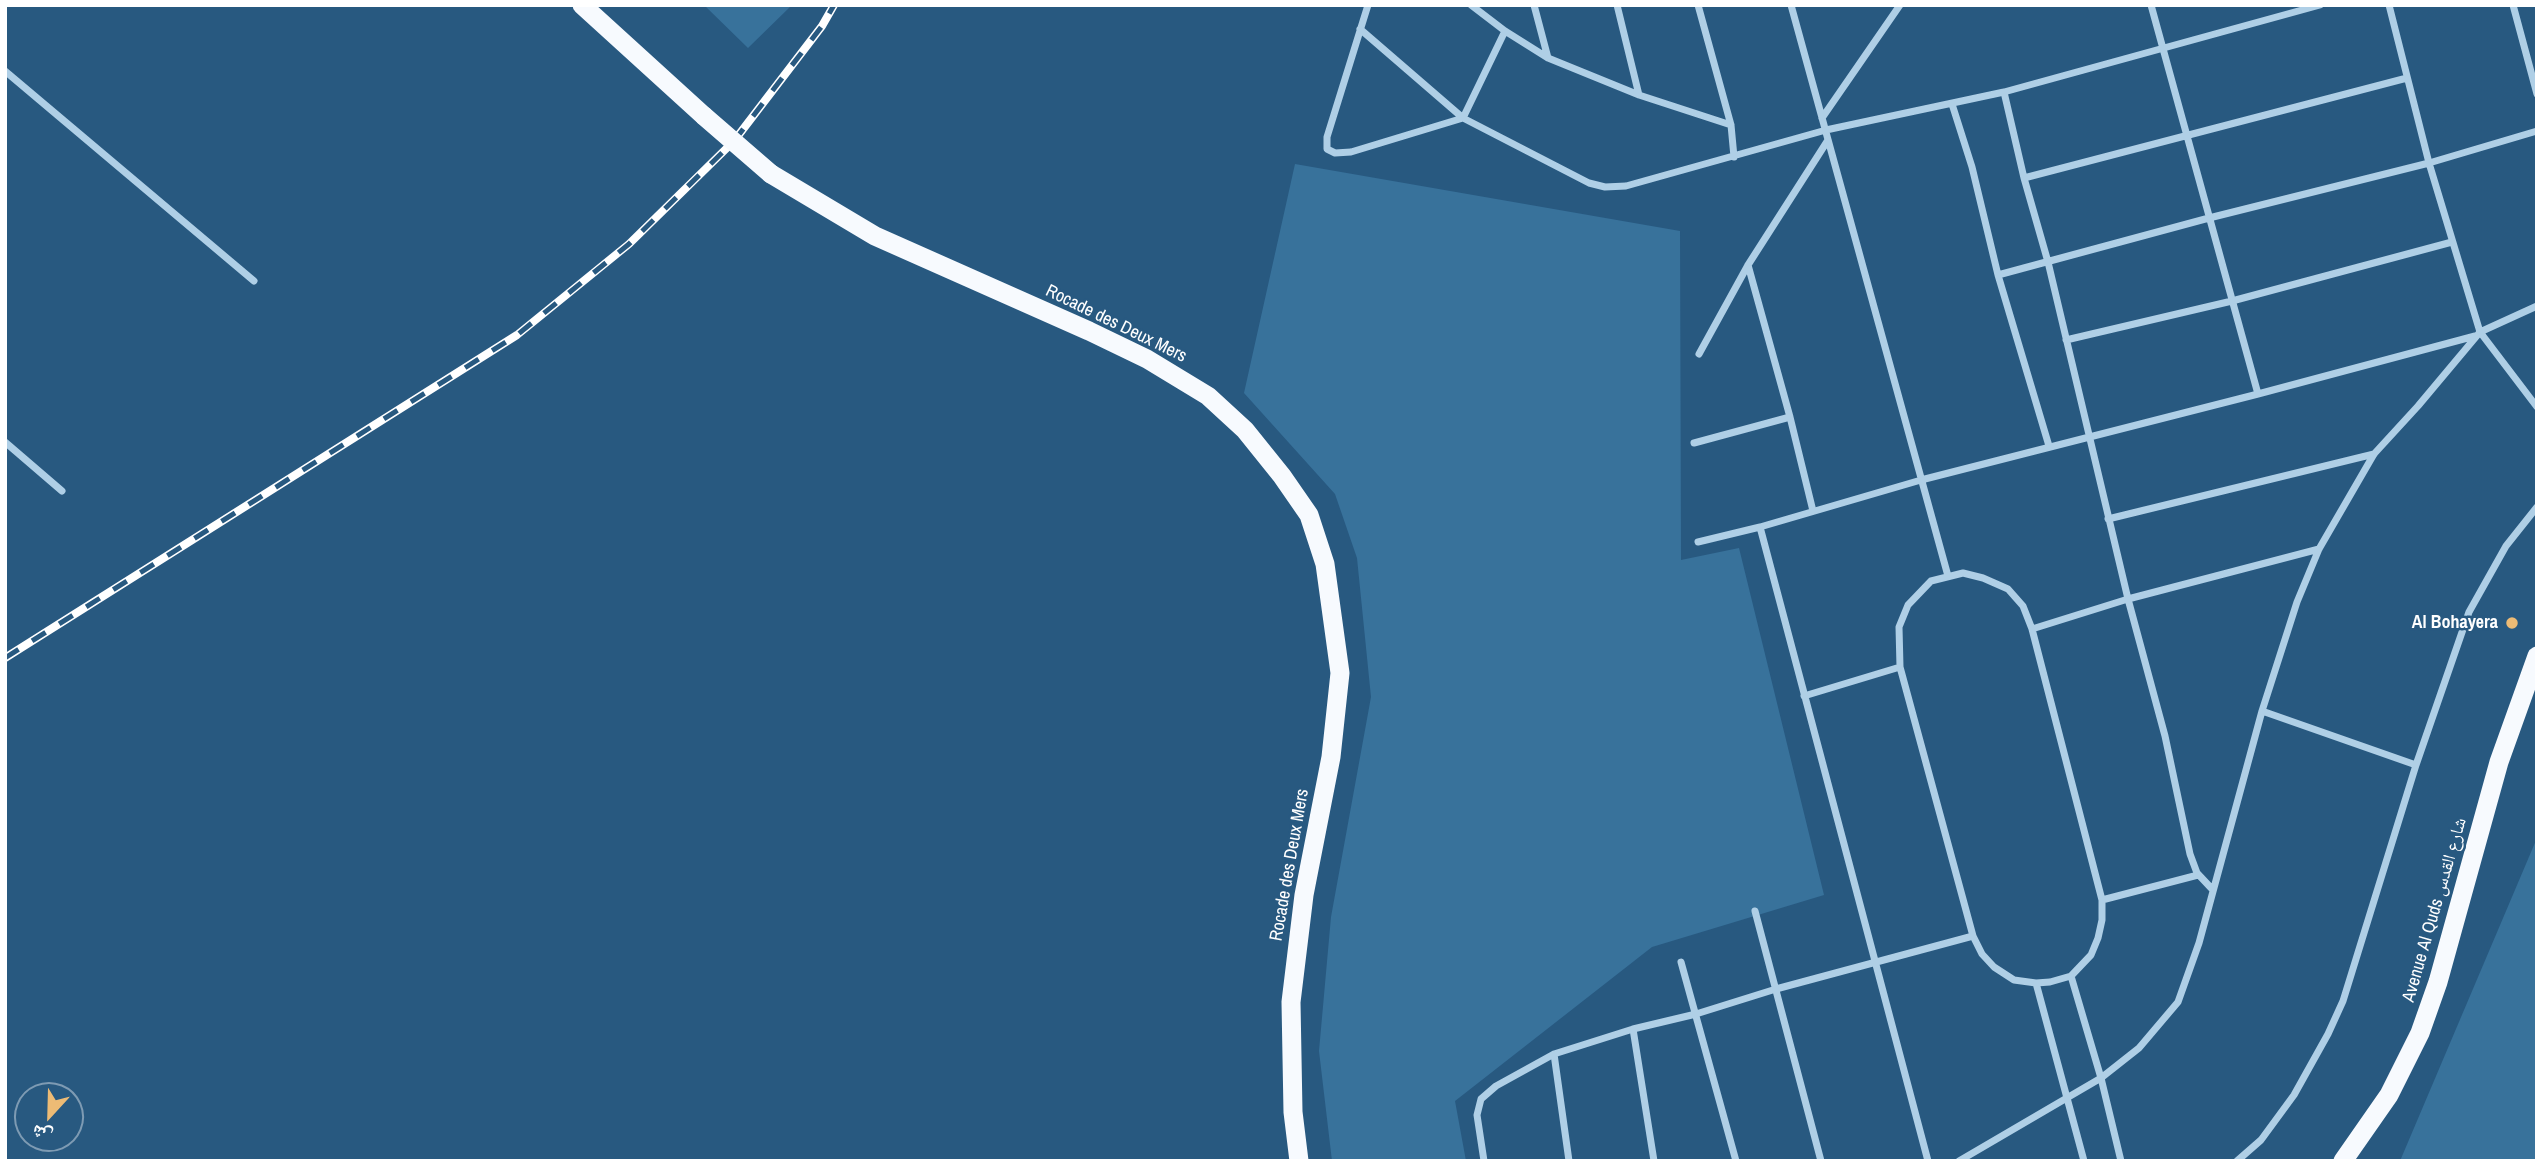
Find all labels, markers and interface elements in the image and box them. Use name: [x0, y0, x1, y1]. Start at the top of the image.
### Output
street label: Rocade des Deux Mers: [1042, 280, 1190, 368]
place label: Al Bohayera: [2412, 612, 2498, 634]
marker: Al Bohayera: [2504, 615, 2520, 631]
street label: Rocade des Deux Mers: [1266, 787, 1314, 943]
street label: Avenue Al Quds شارع القدس: [2398, 815, 2472, 1005]
north arrow: [14, 1082, 84, 1152]
text: ش: [28, 1119, 56, 1150]

